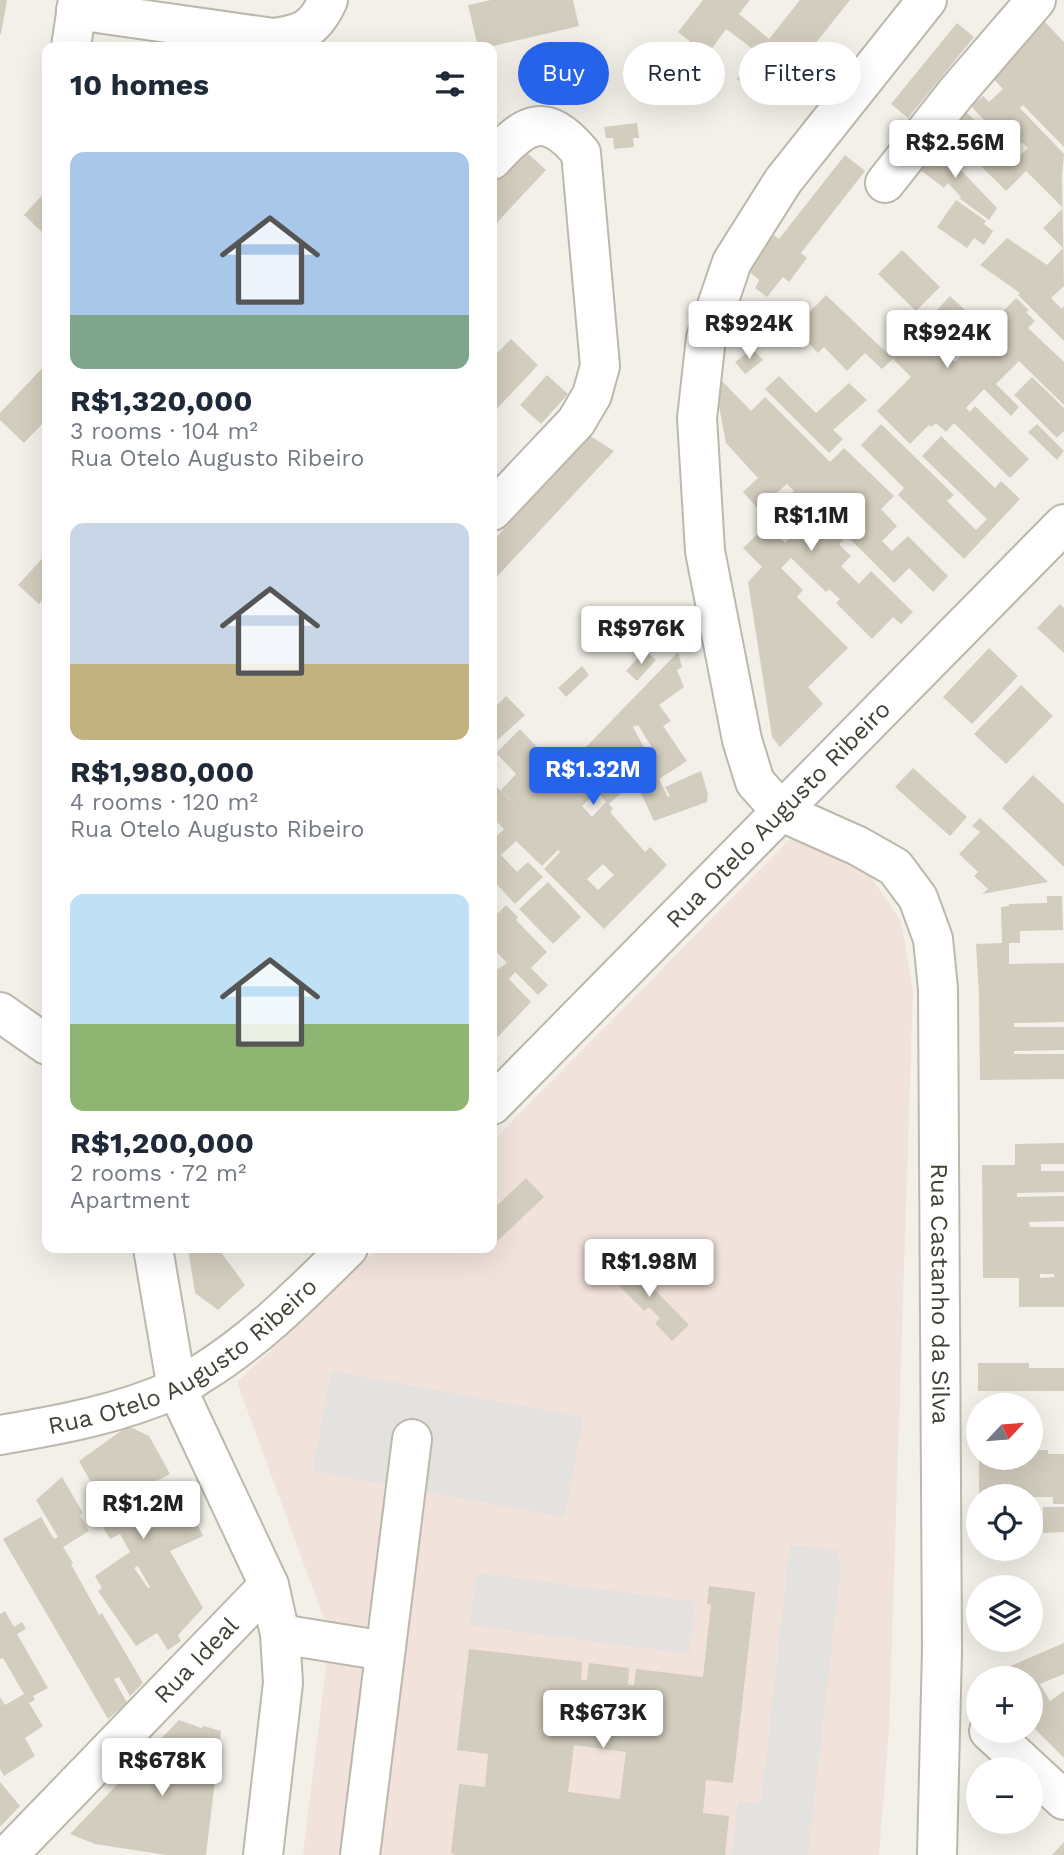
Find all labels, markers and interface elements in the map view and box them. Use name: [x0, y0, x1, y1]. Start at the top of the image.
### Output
chip: Buy: [518, 42, 609, 105]
chip: Rent: [623, 42, 725, 105]
chip: Filters: [739, 42, 861, 105]
icon: filters: [431, 65, 469, 103]
text: 10 homes: [70, 67, 209, 102]
pin: R$2.56M: [890, 120, 1020, 180]
text: R$2.56M: [905, 129, 1005, 156]
icon: home: [207, 197, 333, 323]
pin: R$924K: [692, 302, 806, 361]
text: R$924K: [705, 310, 794, 337]
pin: R$924K: [890, 310, 1004, 370]
text: R$924K: [903, 319, 992, 346]
text: R$1,320,000: [70, 383, 253, 418]
text: 3 rooms · 104 m²: [70, 418, 258, 445]
text: Rua Otelo Augusto Ribeiro: [70, 445, 364, 472]
pin: R$1.1M: [754, 494, 868, 553]
text: R$1.1M: [773, 502, 849, 529]
icon: home: [207, 568, 333, 694]
pin: R$976K: [584, 606, 698, 666]
text: R$976K: [597, 615, 685, 642]
street label: Rua Otelo Augusto Ribeiro: [660, 695, 896, 934]
pin: R$1.32M: [528, 748, 658, 807]
text: R$1,980,000: [70, 754, 254, 789]
text: R$1.32M: [545, 756, 641, 783]
text: 4 rooms · 120 m²: [70, 789, 258, 816]
text: Rua Otelo Augusto Ribeiro: [70, 816, 364, 843]
icon: home: [207, 939, 333, 1065]
text: R$1,200,000: [70, 1125, 254, 1160]
text: 2 rooms · 72 m²: [70, 1160, 246, 1187]
street label: Rua Castanho da Silva: [925, 1163, 955, 1424]
text: Apartment: [70, 1187, 190, 1214]
pin: R$1.98M: [584, 1240, 714, 1299]
text: R$1.98M: [601, 1248, 697, 1275]
street label: Rua Otelo Augusto Ribeiro: [46, 1272, 323, 1440]
north arrow: [966, 1393, 1043, 1470]
map controls: [966, 1393, 1043, 1834]
pin: R$1.2M: [86, 1482, 200, 1541]
button: locate: [966, 1484, 1043, 1561]
text: R$1.2M: [102, 1490, 184, 1517]
button: layers: [966, 1575, 1043, 1652]
street label: Rua Ideal: [149, 1611, 245, 1709]
button: +: [966, 1666, 1043, 1743]
pin: R$673K: [546, 1690, 660, 1750]
text: R$673K: [559, 1699, 647, 1726]
pin: R$678K: [105, 1738, 219, 1798]
text: R$678K: [118, 1747, 206, 1774]
button: −: [966, 1757, 1043, 1834]

